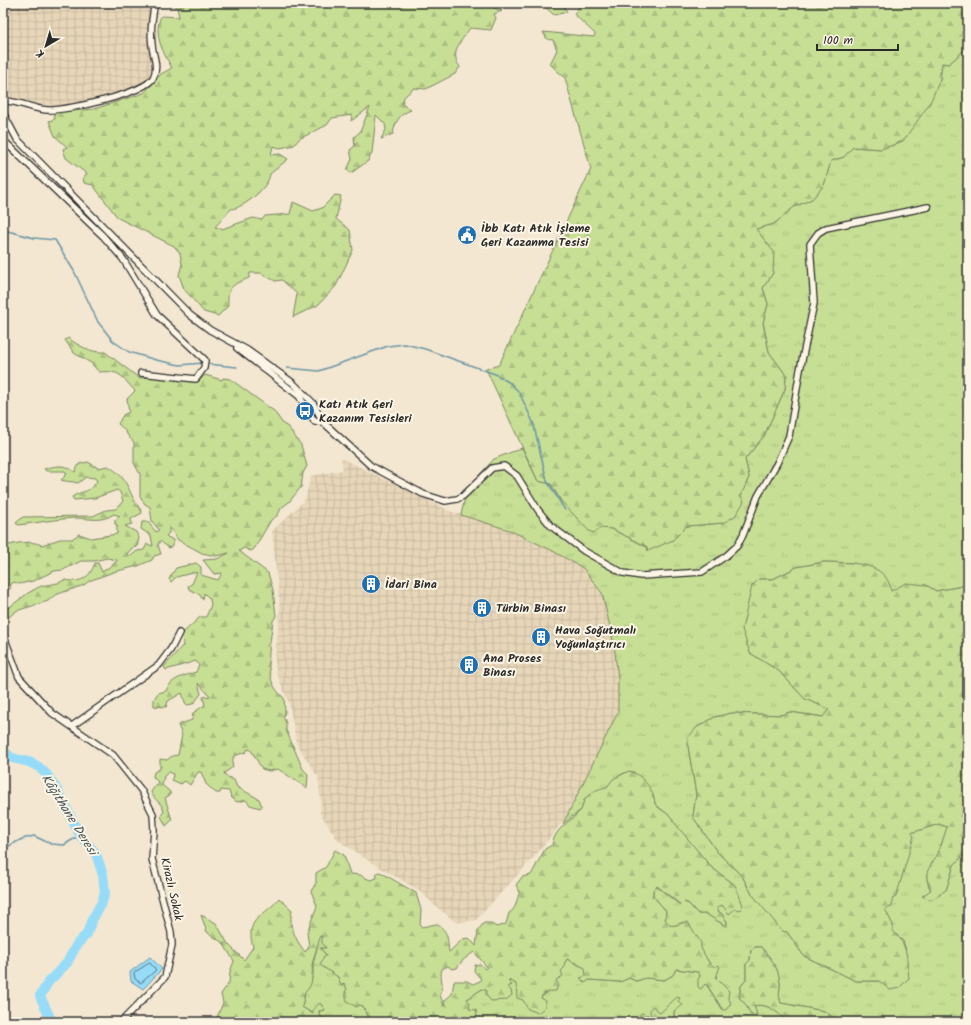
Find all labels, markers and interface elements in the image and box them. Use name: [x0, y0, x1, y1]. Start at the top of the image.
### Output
north arrow: [26, 26, 66, 66]
scale bar: [817, 26, 898, 52]
text: 100 m: [823, 31, 854, 50]
text: K: [32, 44, 49, 62]
place label: İbb Katı Atık İşleme Geri Kazanma Tesisi: [481, 219, 590, 252]
public building icon: İbb Katı Atık İşleme Geri Kazanma Tesisi: [456, 224, 478, 246]
place label: Katı Atık Geri Kazanım Tesisleri: [319, 395, 413, 428]
bus stop icon: Katı Atık Geri Kazanım Tesisleri: [294, 400, 316, 422]
building icon: İdari Bina: [360, 573, 382, 595]
place label: İdari Bina: [385, 575, 437, 594]
building icon: Türbin Binası: [471, 597, 493, 619]
place label: Türbin Binası: [496, 599, 566, 618]
place label: Hava Soğutmalı Yoğunlaştırıcı: [555, 621, 636, 654]
building icon: Hava Soğutmalı Yoğunlaştırıcı: [530, 626, 552, 648]
place label: Ana Proses Binası: [483, 649, 542, 682]
building icon: Ana Proses Binası: [458, 654, 480, 676]
water label: Kâğıthane Deresi: [35, 770, 104, 862]
street label: Kirazlı Sokak: [155, 856, 188, 923]

